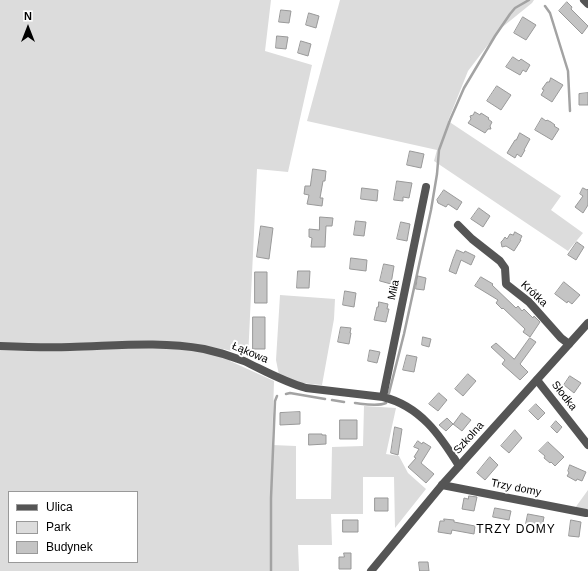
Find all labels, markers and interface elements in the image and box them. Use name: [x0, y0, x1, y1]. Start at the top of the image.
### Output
north arrow: [8, 8, 48, 48]
text: N: [24, 10, 32, 22]
street label: Krótka: [518, 278, 550, 310]
street label: Miła: [385, 279, 403, 301]
street label: Łąkowa: [230, 340, 270, 366]
street label: Słodka: [548, 379, 580, 413]
street label: Szkolna: [451, 419, 487, 457]
street label: Trzy domy: [490, 477, 542, 499]
legend: [8, 491, 138, 563]
text: Ulica: [46, 500, 73, 514]
text: Park: [46, 520, 71, 534]
district label: TRZY DOMY: [476, 523, 556, 537]
text: Budynek: [46, 540, 93, 554]

